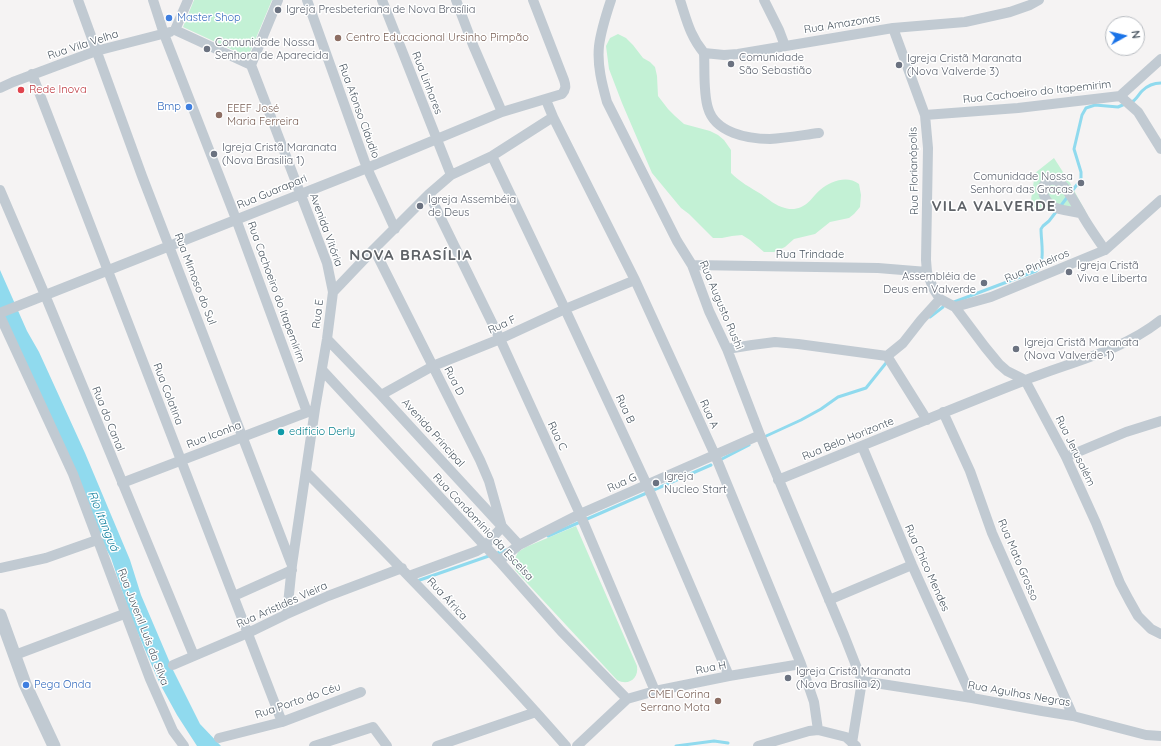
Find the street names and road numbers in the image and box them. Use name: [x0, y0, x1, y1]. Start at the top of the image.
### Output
street label: Rua Amazonas: [803, 11, 881, 37]
street label: Rua Vila Velha: [46, 27, 120, 63]
street label: Rua Linhares: [409, 50, 445, 116]
street label: Rua Afonso Cláudio: [336, 62, 382, 160]
street label: Rua Cachoeiro do Itapemirim: [962, 78, 1112, 106]
street label: Rua Florianópolis: [907, 127, 921, 215]
street label: Rua Guarapari: [235, 172, 309, 212]
street label: Avenida Vitória: [307, 192, 345, 268]
street label: Rua Cachoeiro do Itapemirim: [244, 220, 308, 364]
street label: Rua Mimoso do Sul: [171, 231, 219, 327]
street label: Rua Pinheiros: [1003, 246, 1071, 286]
street label: Rua Trindade: [776, 248, 844, 262]
street label: Rua Augusto Rushi: [696, 259, 746, 351]
street label: Rua E: [310, 299, 326, 329]
street label: Rua F: [486, 313, 518, 337]
street label: Rua Colatina: [150, 361, 186, 427]
street label: Rua D: [441, 364, 467, 398]
street label: Rua do Canal: [89, 385, 127, 453]
street label: Rua B: [613, 392, 637, 426]
street label: Avenida Principal: [399, 396, 467, 470]
street label: Rua A: [697, 397, 721, 431]
street label: Rua Jerusalém: [1052, 414, 1098, 488]
street label: Rua Belo Horizonte: [800, 415, 896, 463]
street label: Rua Iconha: [185, 419, 243, 451]
street label: Rua C: [545, 419, 569, 453]
street label: Rua Condomínio da Escelsa: [430, 471, 536, 583]
street label: Rua G: [605, 471, 639, 495]
street label: Rua Mato Grosso: [995, 517, 1041, 603]
street label: Rua Chico Mendes: [902, 522, 952, 614]
street label: Rua Juvenil Luís da Silva: [115, 567, 171, 687]
street label: Rua África: [424, 575, 470, 623]
street label: Rua Aristides Vieira: [234, 579, 330, 631]
street label: Rua H: [694, 659, 728, 677]
street label: Rua Agulhas Negras: [967, 678, 1071, 710]
street label: Rua Porto do Céu: [253, 680, 343, 722]

